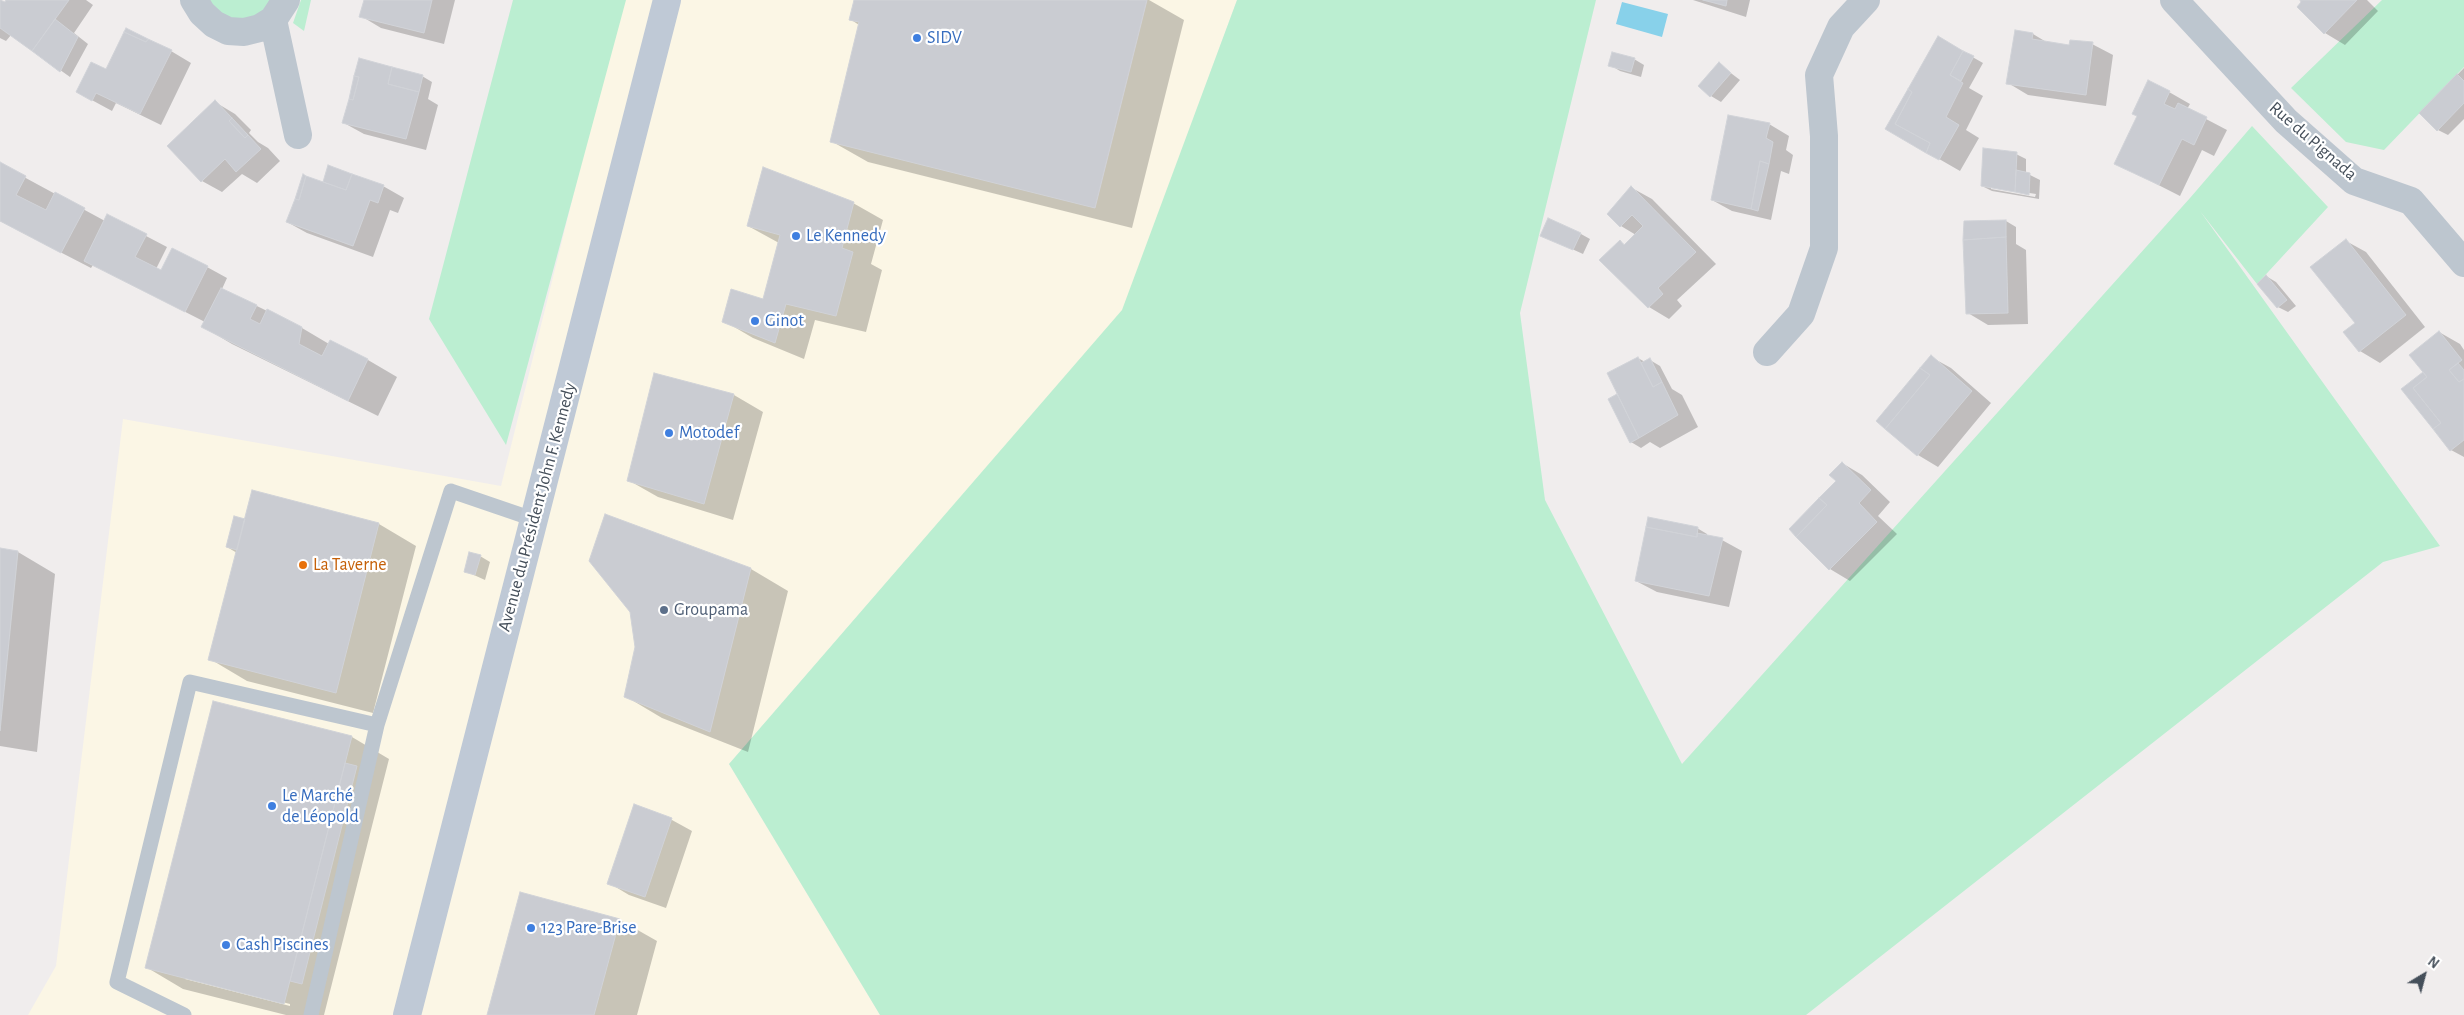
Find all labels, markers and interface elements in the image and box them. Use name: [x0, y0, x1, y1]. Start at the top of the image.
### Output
place label: SIDV: [927, 27, 962, 49]
marker: SIDV: [911, 32, 923, 44]
street label: Rue du Pignada: [2265, 97, 2361, 185]
place label: Le Kennedy: [806, 225, 886, 247]
marker: Le Kennedy: [790, 230, 802, 242]
place label: Ginot: [765, 310, 804, 332]
marker: Ginot: [749, 315, 761, 327]
street label: Avenue du Président John F. Kennedy: [493, 380, 581, 634]
place label: Motodef: [679, 422, 739, 444]
marker: Motodef: [663, 427, 675, 439]
place label: La Taverne: [313, 554, 387, 576]
marker: La Taverne: [297, 559, 309, 571]
place label: Groupama: [674, 599, 748, 621]
marker: Groupama: [658, 604, 670, 616]
place label: Le Marché de Léopold: [282, 785, 359, 828]
marker: Le Marché de Léopold: [266, 800, 278, 812]
place label: 123 Pare-Brise: [541, 917, 636, 939]
marker: 123 Pare-Brise: [525, 922, 537, 934]
place label: Cash Piscines: [236, 934, 329, 956]
marker: Cash Piscines: [220, 939, 232, 951]
north arrow: [2399, 950, 2449, 1000]
text: N: [2425, 954, 2441, 972]

